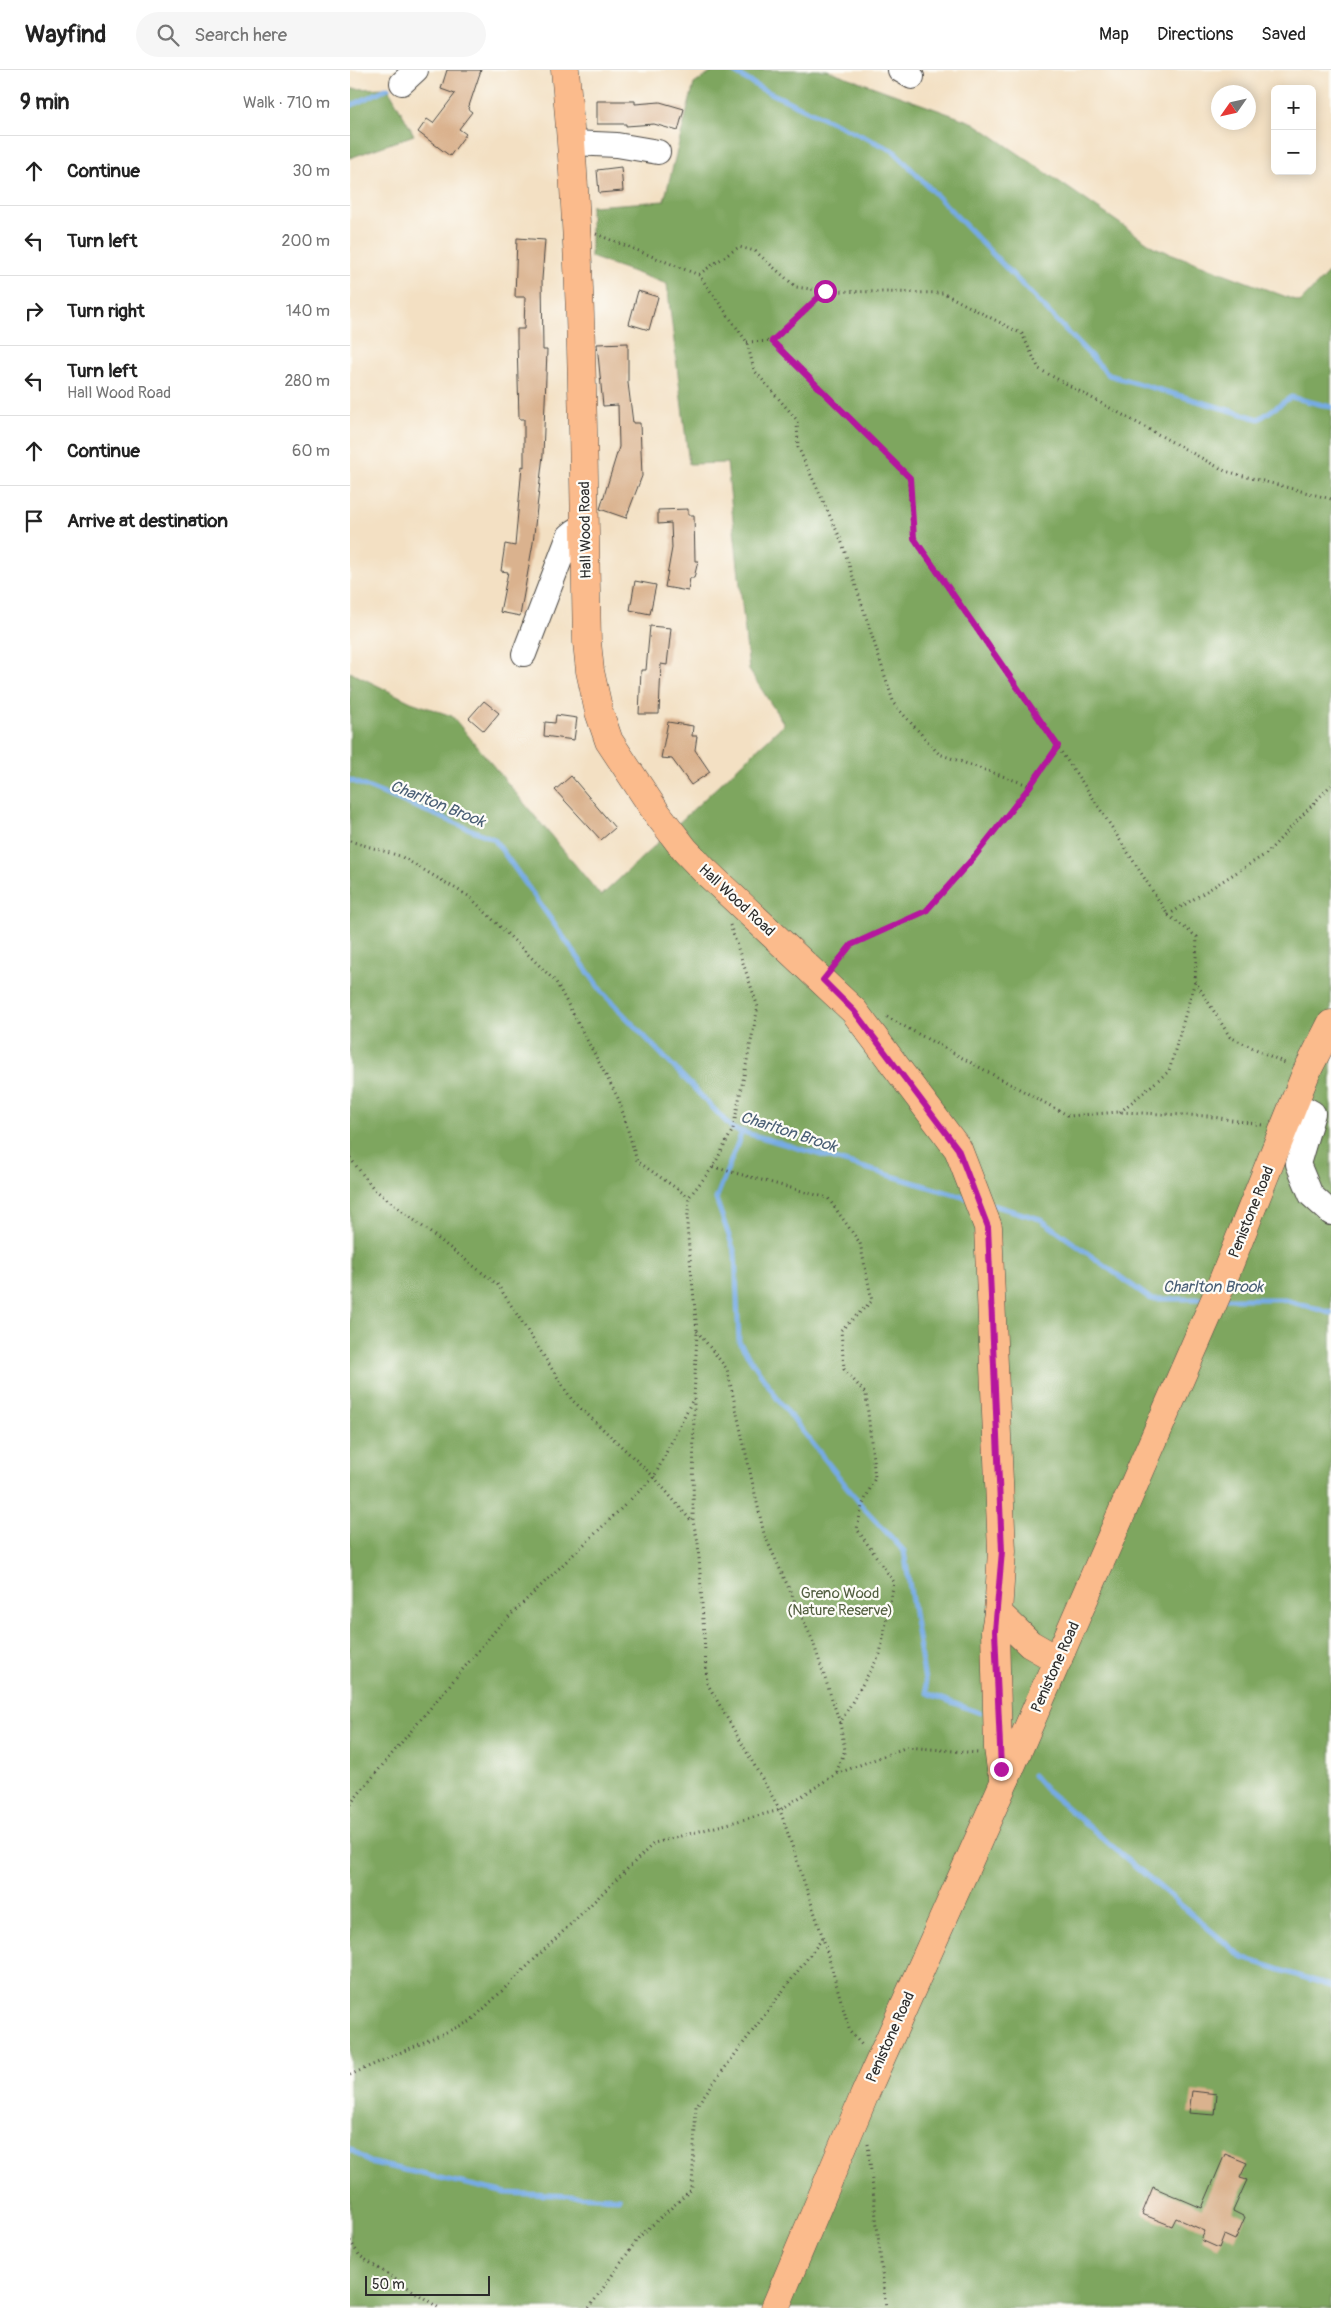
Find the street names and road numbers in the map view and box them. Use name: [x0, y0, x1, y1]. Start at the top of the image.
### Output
street label: Hall Wood Road: [575, 481, 596, 579]
street label: Hall Wood Road: [695, 860, 779, 941]
street label: Penistone Road: [1224, 1163, 1279, 1261]
street label: Penistone Road: [1027, 1619, 1084, 1716]
street label: Penistone Road: [862, 1989, 919, 2086]

